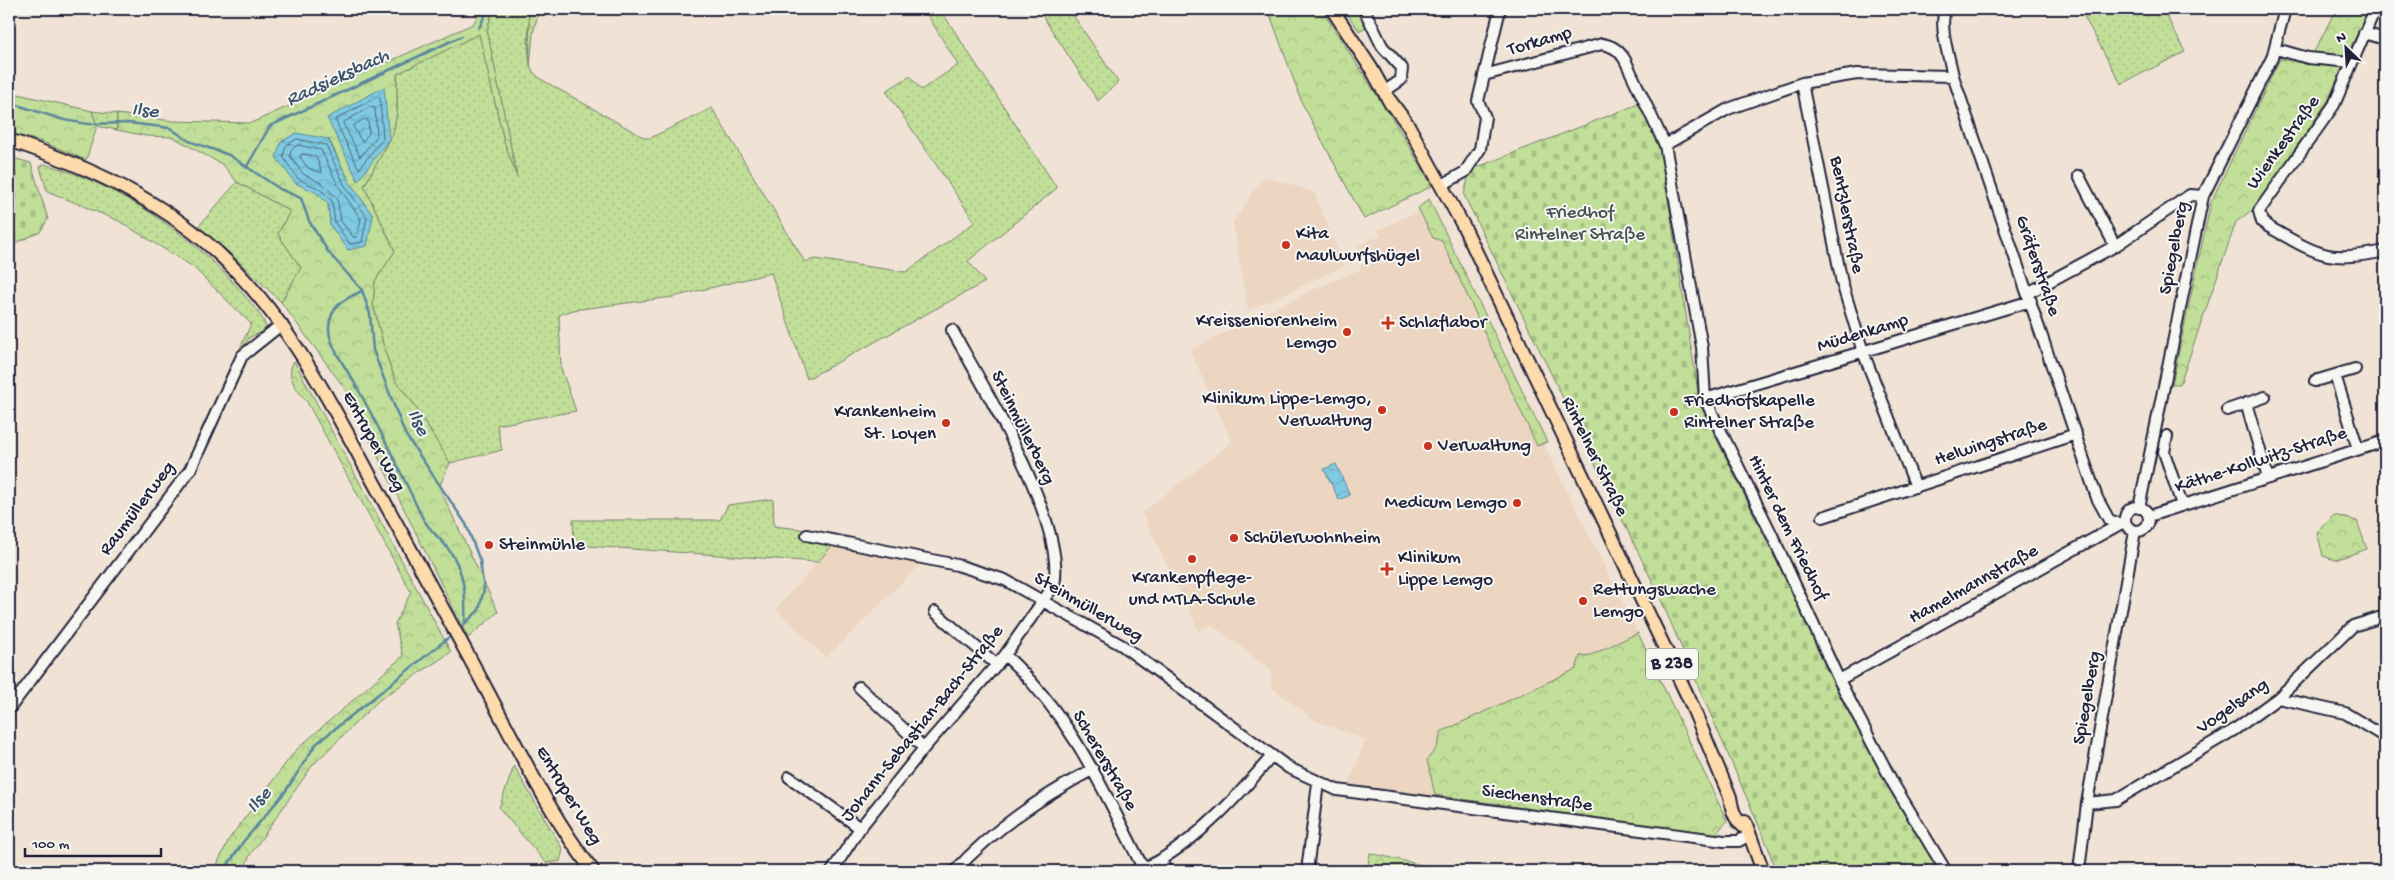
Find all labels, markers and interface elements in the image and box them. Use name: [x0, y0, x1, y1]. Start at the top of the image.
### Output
street label: Torkamp: [1504, 22, 1575, 62]
north arrow: [2322, 22, 2372, 72]
text: N: [2334, 29, 2349, 48]
water label: Radsieksbach: [283, 45, 393, 113]
street label: Wienkestraße: [2242, 91, 2326, 195]
water label: Ilse: [130, 99, 160, 125]
street label: Bentzlerstraße: [1823, 154, 1869, 276]
street label: Spiegelberg: [2155, 199, 2195, 296]
park label: Friedhof Rintelner Straße: [1515, 202, 1645, 247]
street label: Gräferstraße: [2009, 213, 2065, 320]
place label: Kita Maulwurfshügel: [1296, 223, 1420, 268]
marker: Kita Maulwurfshügel: [1280, 239, 1292, 251]
street label: Müdenkamp: [1815, 309, 1912, 359]
place label: Kreisseniorenheim Lemgo: [1196, 310, 1338, 355]
place label: Schlaflabor: [1399, 312, 1489, 335]
marker: Schlaflabor: [1381, 316, 1395, 330]
marker: Kreisseniorenheim Lemgo: [1341, 326, 1353, 338]
street label: Steinmüllerberg: [984, 367, 1060, 489]
street label: Entruper Weg: [336, 388, 410, 496]
place label: Klinikum Lippe-Lemgo, Verwaltung: [1202, 388, 1372, 433]
place label: Friedhofskapelle Rintelner Straße: [1683, 390, 1815, 435]
street label: Rintelner Straße: [1555, 393, 1633, 521]
place label: Krankenheim St. Loyen: [834, 401, 936, 446]
marker: Klinikum Lippe-Lemgo, Verwaltung: [1376, 404, 1388, 416]
water label: Ilse: [401, 406, 434, 441]
marker: Friedhofskapelle Rintelner Straße: [1668, 406, 1680, 418]
street label: Helwingstraße: [1932, 414, 2050, 472]
marker: Krankenheim St. Loyen: [940, 417, 952, 429]
street label: Käthe-Kollwitz-Straße: [2172, 422, 2350, 500]
place label: Verwaltung: [1437, 435, 1531, 458]
marker: Verwaltung: [1422, 440, 1434, 452]
street label: Hinter dem Friedhof: [1742, 451, 1833, 607]
street label: Raumüllerweg: [95, 457, 181, 561]
place label: Medicum Lemgo: [1384, 492, 1507, 515]
marker: Medicum Lemgo: [1511, 497, 1523, 509]
place label: Schülerwohnheim: [1244, 527, 1381, 550]
marker: Schülerwohnheim: [1228, 532, 1240, 544]
place label: Steinmühle: [499, 534, 585, 557]
marker: Steinmühle: [483, 539, 495, 551]
street label: Hamelmannstraße: [1905, 540, 2043, 630]
place label: Klinikum Lippe Lemgo: [1398, 547, 1493, 592]
marker: Krankenpflege- und MTLA-Schule: [1186, 553, 1198, 565]
marker: Klinikum Lippe Lemgo: [1380, 562, 1394, 576]
street label: Steinmüllerweg: [1029, 567, 1147, 649]
place label: Krankenpflege- und MTLA-Schule: [1129, 567, 1255, 612]
place label: Rettungswache Lemgo: [1593, 579, 1716, 624]
marker: Rettungswache Lemgo: [1577, 595, 1589, 607]
street label: Johann-Sebastian-Bach-Straße: [837, 621, 1010, 827]
road number: B 238: [1646, 649, 1698, 680]
street label: Spiegelberg: [2068, 649, 2108, 746]
street label: Vogelsang: [2192, 674, 2274, 741]
street label: Schererstraße: [1066, 707, 1142, 815]
street label: Entruper Weg: [529, 742, 607, 850]
street label: Siechenstraße: [1480, 780, 1594, 818]
water label: Ilse: [242, 783, 278, 819]
scale bar: [25, 825, 161, 857]
text: 100 m: [31, 836, 70, 854]

